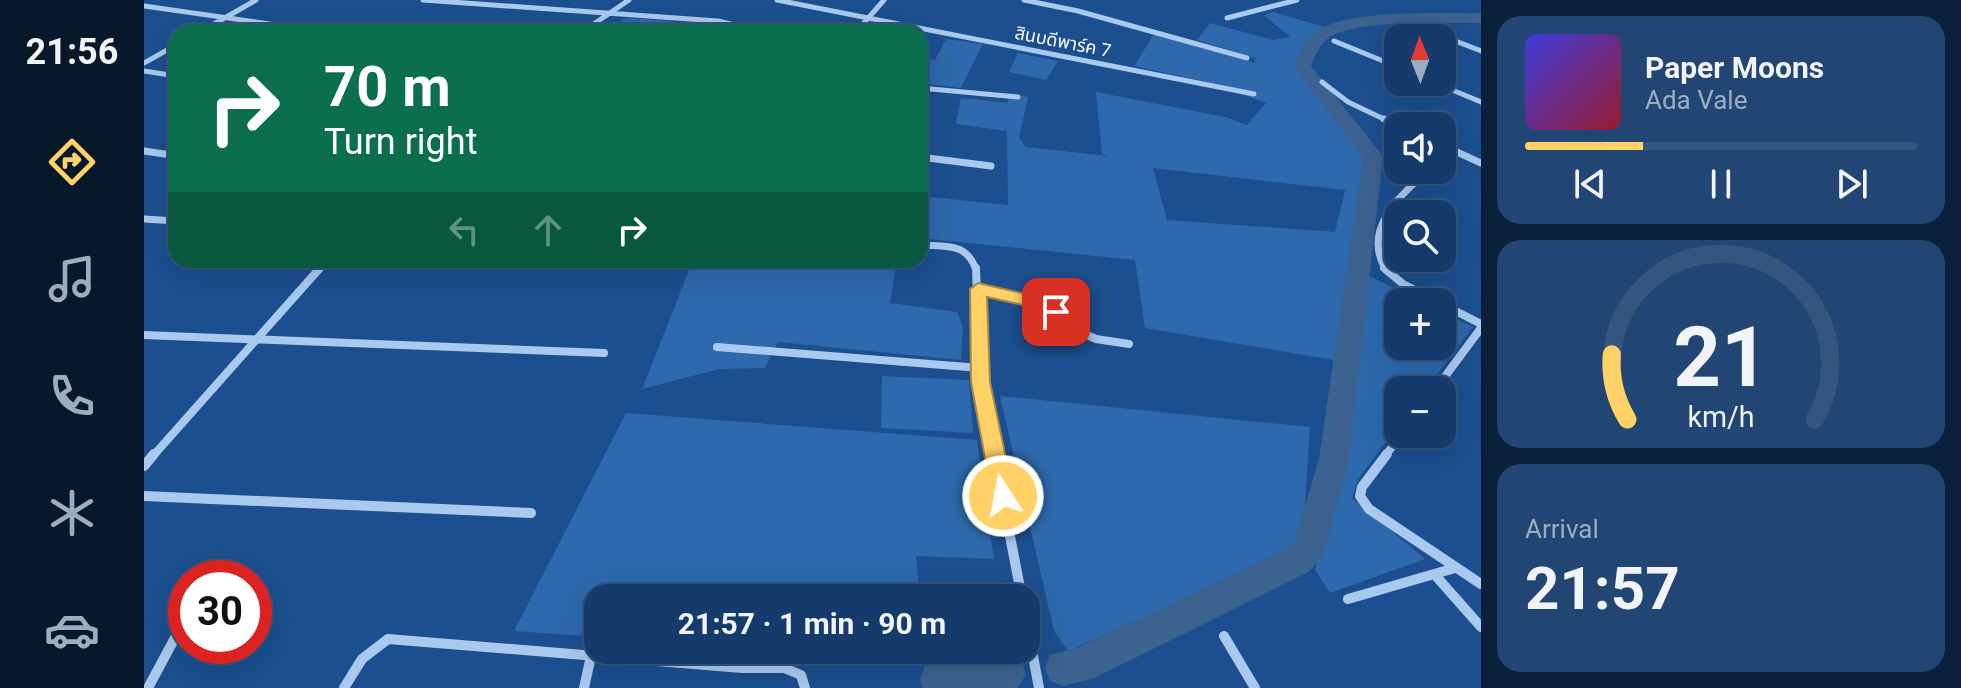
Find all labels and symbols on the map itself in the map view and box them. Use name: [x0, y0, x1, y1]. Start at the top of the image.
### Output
street label: สินบดีพาร์ค 7: [1013, 22, 1113, 61]
north arrow: [1384, 24, 1456, 96]
pin: [1022, 278, 1090, 346]
position arrow: [961, 454, 1045, 538]
speed limit sign: 30: [168, 560, 272, 664]

